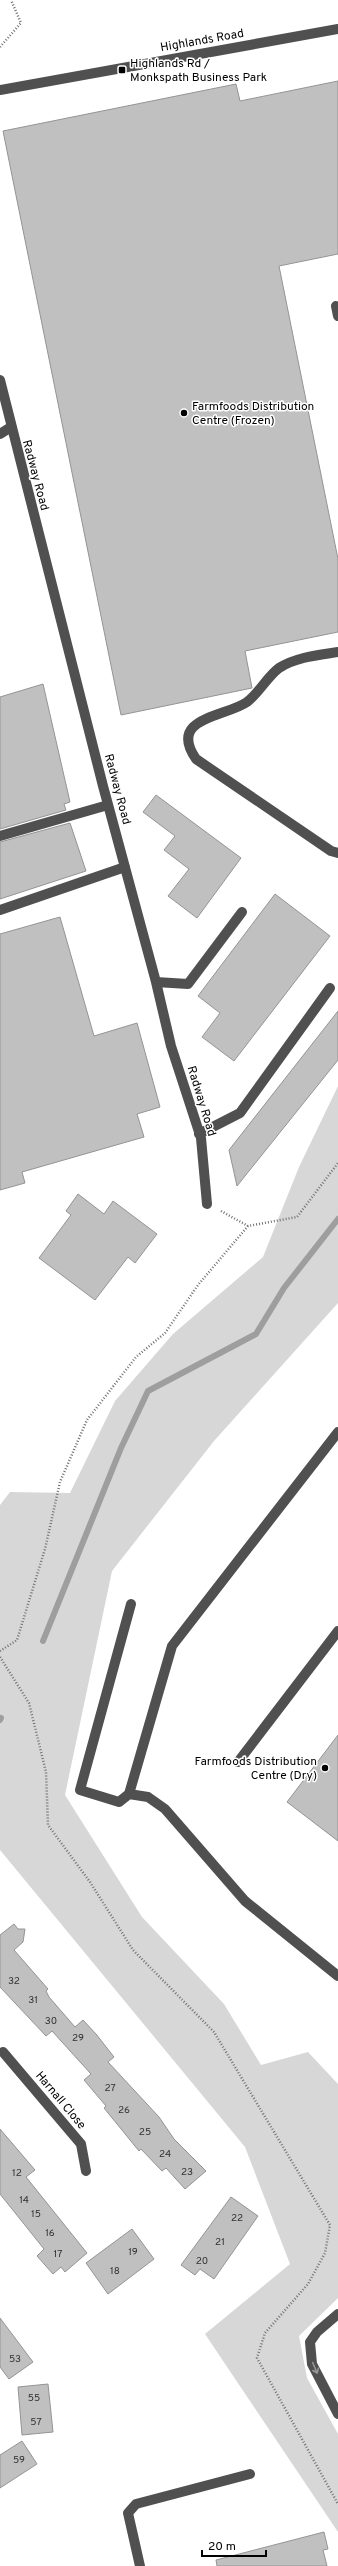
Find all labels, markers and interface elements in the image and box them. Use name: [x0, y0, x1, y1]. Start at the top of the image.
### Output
street label: Highlands Road: [159, 26, 245, 56]
place label: Highlands Rd / Monkspath Business Park: [130, 56, 267, 86]
marker: Highlands Rd / Monkspath Business Park: [117, 65, 127, 75]
place label: Farmfoods Distribution Centre (Frozen): [192, 399, 314, 429]
marker: Farmfoods Distribution Centre (Frozen): [179, 408, 189, 418]
street label: Radway Road: [18, 438, 52, 512]
street label: Radway Road: [100, 752, 134, 826]
street label: Radway Road: [183, 1064, 219, 1138]
place label: Farmfoods Distribution Centre (Dry): [195, 1754, 317, 1784]
marker: Farmfoods Distribution Centre (Dry): [320, 1763, 330, 1773]
house number: 32: [8, 1975, 20, 1988]
house number: 31: [28, 1994, 38, 2007]
house number: 30: [45, 2015, 57, 2028]
house number: 29: [72, 2032, 84, 2045]
street label: Harnall Close: [31, 2068, 89, 2133]
house number: 27: [104, 2082, 116, 2095]
house number: 26: [118, 2104, 130, 2117]
house number: 25: [139, 2126, 151, 2139]
house number: 24: [159, 2148, 171, 2161]
house number: 23: [181, 2166, 193, 2179]
house number: 12: [12, 2167, 22, 2180]
house number: 14: [19, 2194, 29, 2207]
house number: 15: [31, 2208, 41, 2221]
house number: 22: [231, 2212, 243, 2225]
house number: 16: [45, 2227, 55, 2240]
house number: 21: [215, 2236, 225, 2249]
house number: 19: [128, 2246, 138, 2259]
house number: 17: [54, 2248, 62, 2261]
house number: 20: [196, 2255, 208, 2268]
house number: 18: [110, 2265, 120, 2278]
house number: 53: [9, 2353, 21, 2366]
one-way arrow: [311, 2361, 319, 2373]
house number: 55: [28, 2392, 40, 2405]
house number: 57: [30, 2416, 42, 2429]
house number: 59: [13, 2454, 25, 2467]
scale bar: [202, 2532, 266, 2558]
text: 20 m: [208, 2539, 236, 2555]

